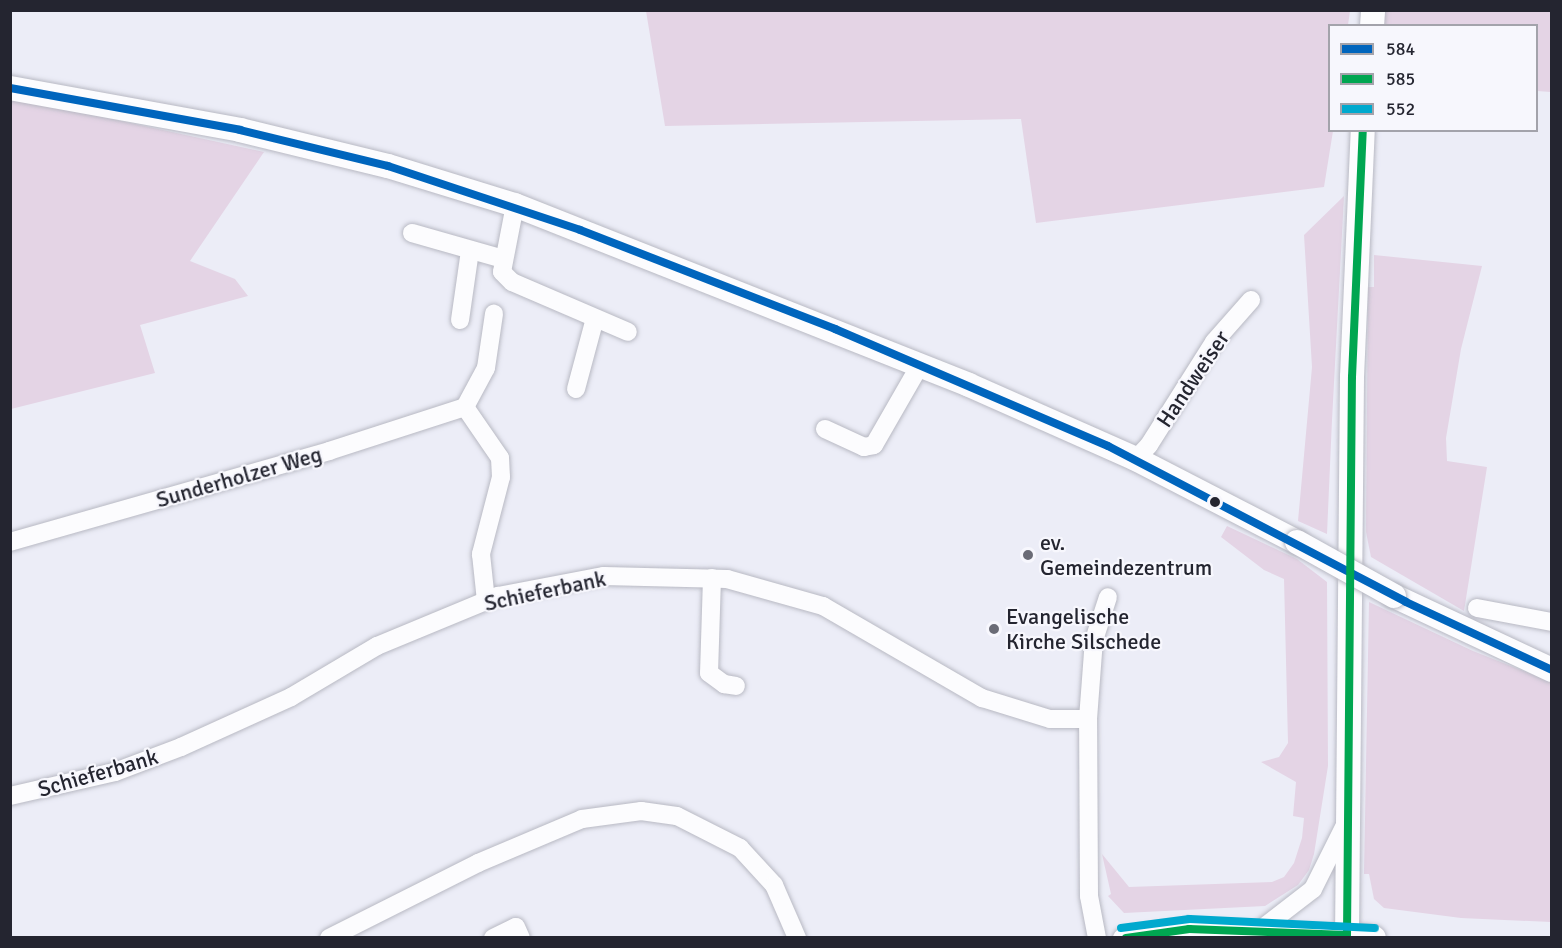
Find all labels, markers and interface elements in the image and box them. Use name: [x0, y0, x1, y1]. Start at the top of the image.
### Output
legend: [1328, 24, 1538, 132]
text: 584: [1386, 38, 1415, 60]
text: 585: [1386, 68, 1415, 90]
text: 552: [1386, 98, 1415, 120]
street label: Handweiser: [1151, 326, 1235, 432]
street label: Sunderholzer Weg: [153, 441, 325, 513]
unlabelled marker: [1209, 496, 1221, 508]
place label: ev. Gemeindezentrum: [1040, 529, 1212, 580]
marker: ev. Gemeindezentrum: [1021, 548, 1035, 562]
street label: Schieferbank: [482, 565, 608, 617]
place label: Evangelische Kirche Silschede: [1006, 603, 1161, 654]
marker: Evangelische Kirche Silschede: [987, 622, 1001, 636]
street label: Schieferbank: [35, 743, 161, 803]

